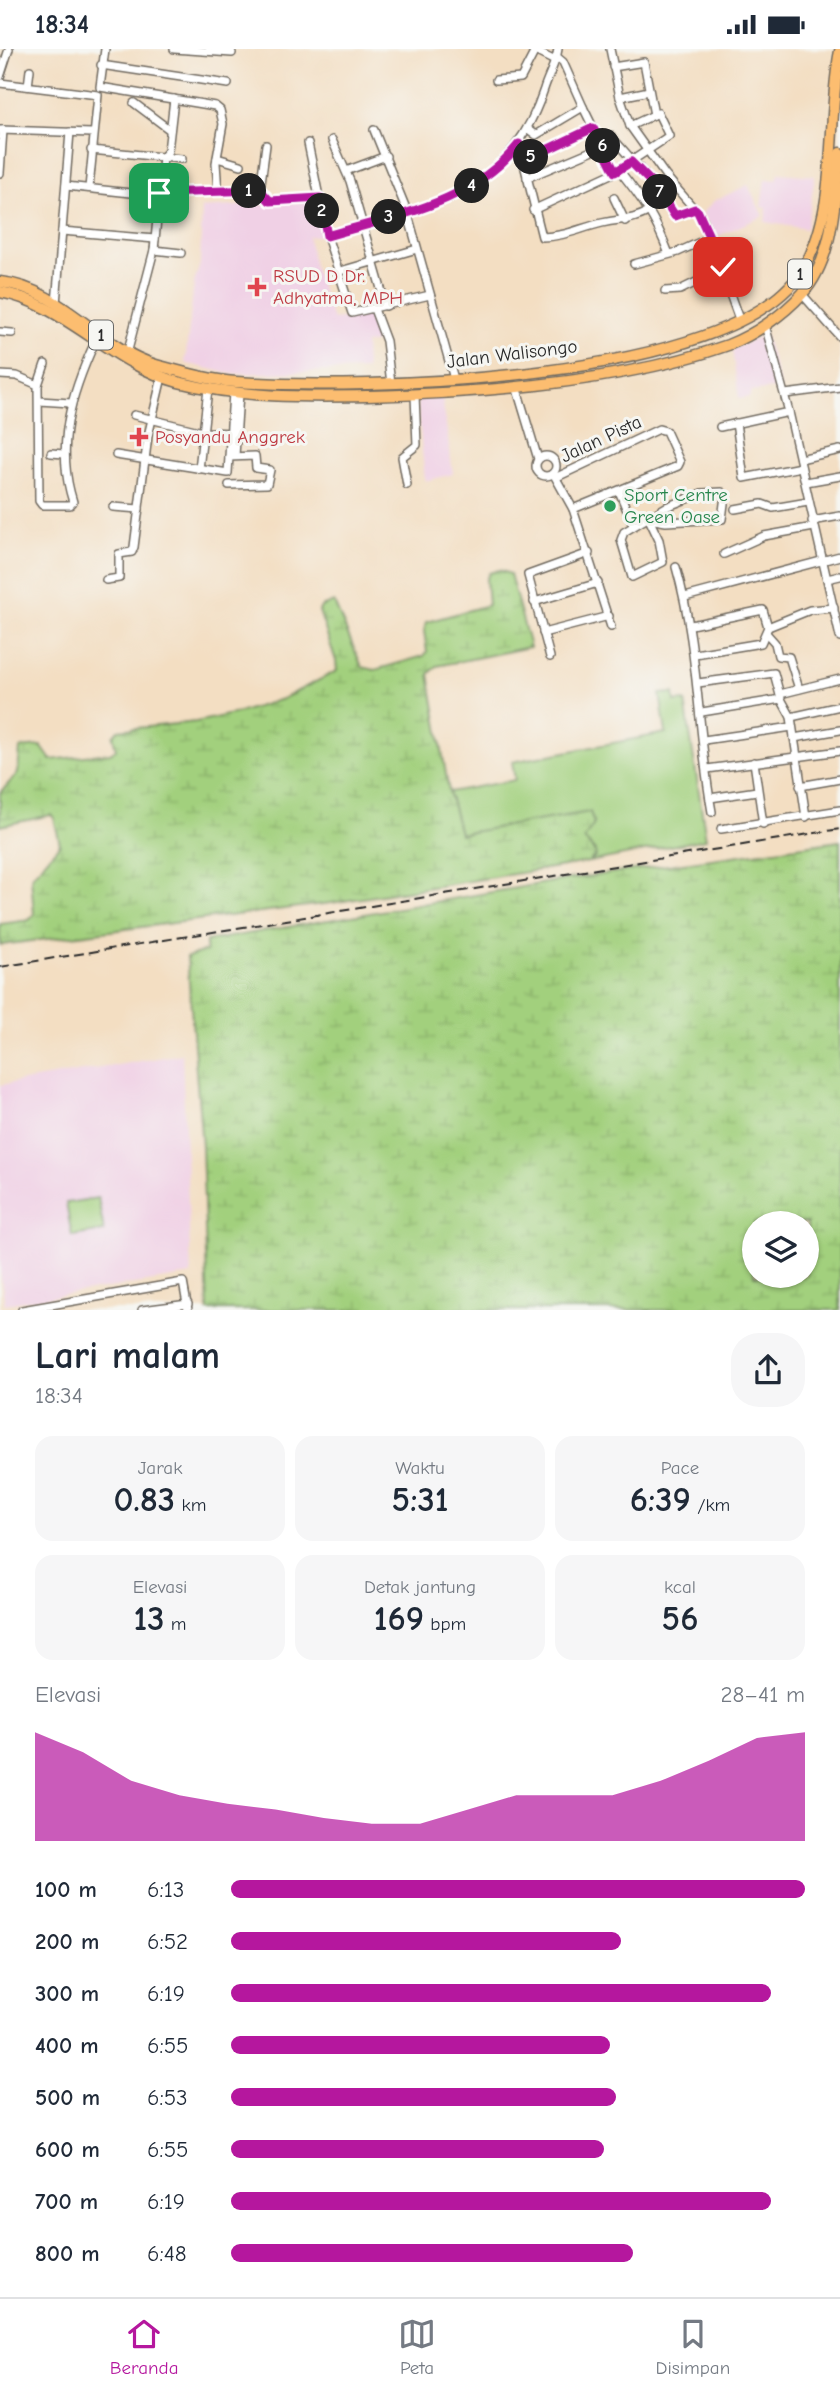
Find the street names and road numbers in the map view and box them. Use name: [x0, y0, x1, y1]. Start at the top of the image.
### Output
road number: 1: [788, 259, 812, 289]
road number: 1: [89, 321, 113, 349]
street label: Jalan Walisongo: [446, 335, 578, 373]
street label: Jalan Pista: [557, 411, 645, 467]

